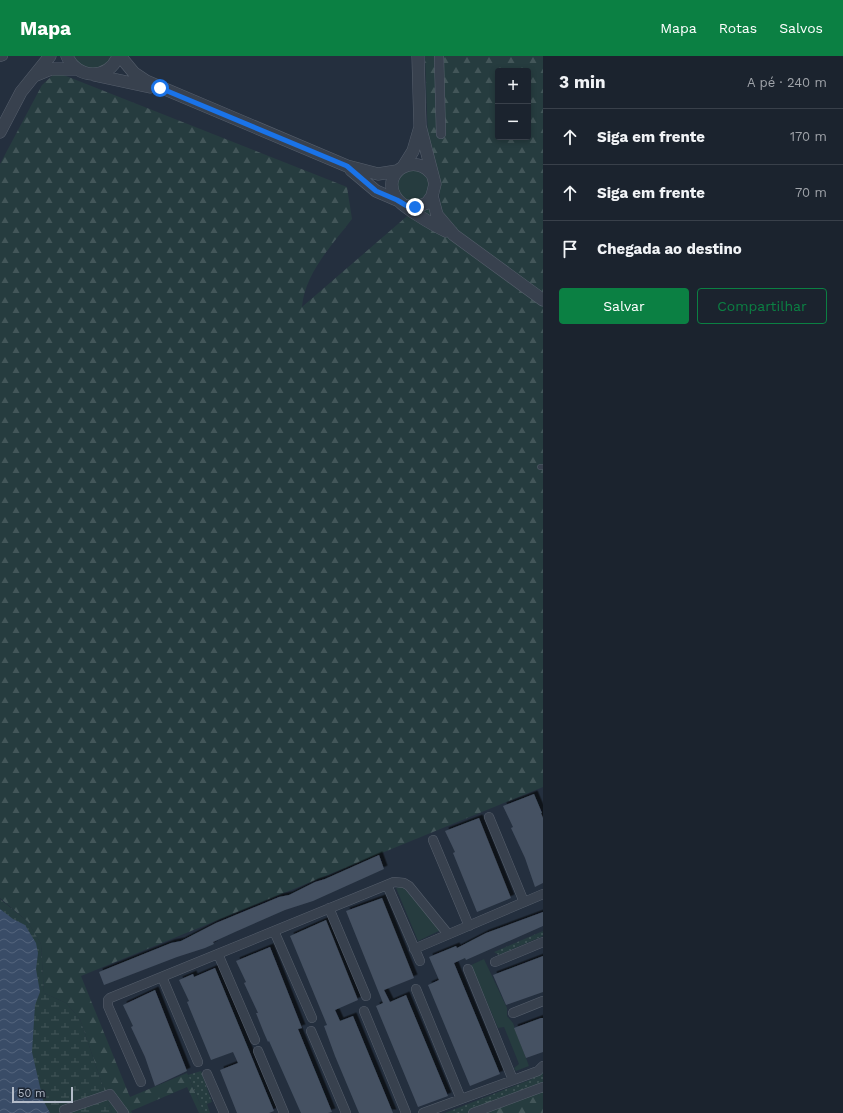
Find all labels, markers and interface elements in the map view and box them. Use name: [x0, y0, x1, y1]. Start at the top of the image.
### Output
text: Mapa: [20, 17, 71, 40]
text: Mapa: [660, 20, 697, 36]
text: Rotas: [719, 20, 757, 36]
text: Salvos: [779, 20, 823, 36]
map controls: [495, 68, 531, 140]
button: +: [495, 68, 531, 104]
text: 3 min: [559, 72, 605, 92]
text: A pé · 240 m: [747, 75, 827, 90]
route start: [151, 79, 169, 97]
button: −: [495, 104, 531, 140]
icon: ahead: [559, 126, 581, 148]
text: Siga em frente: [597, 128, 705, 146]
text: 170 m: [790, 129, 827, 144]
icon: ahead: [559, 182, 581, 204]
text: Siga em frente: [597, 184, 705, 202]
text: 70 m: [795, 185, 827, 200]
route end: [406, 198, 424, 216]
icon: arrive: [559, 238, 581, 260]
text: Chegada ao destino: [597, 240, 742, 258]
button: Salvar: [559, 288, 689, 324]
button: Compartilhar: [697, 288, 827, 324]
scale bar: [12, 1085, 73, 1104]
text: 50 m: [18, 1087, 45, 1100]

